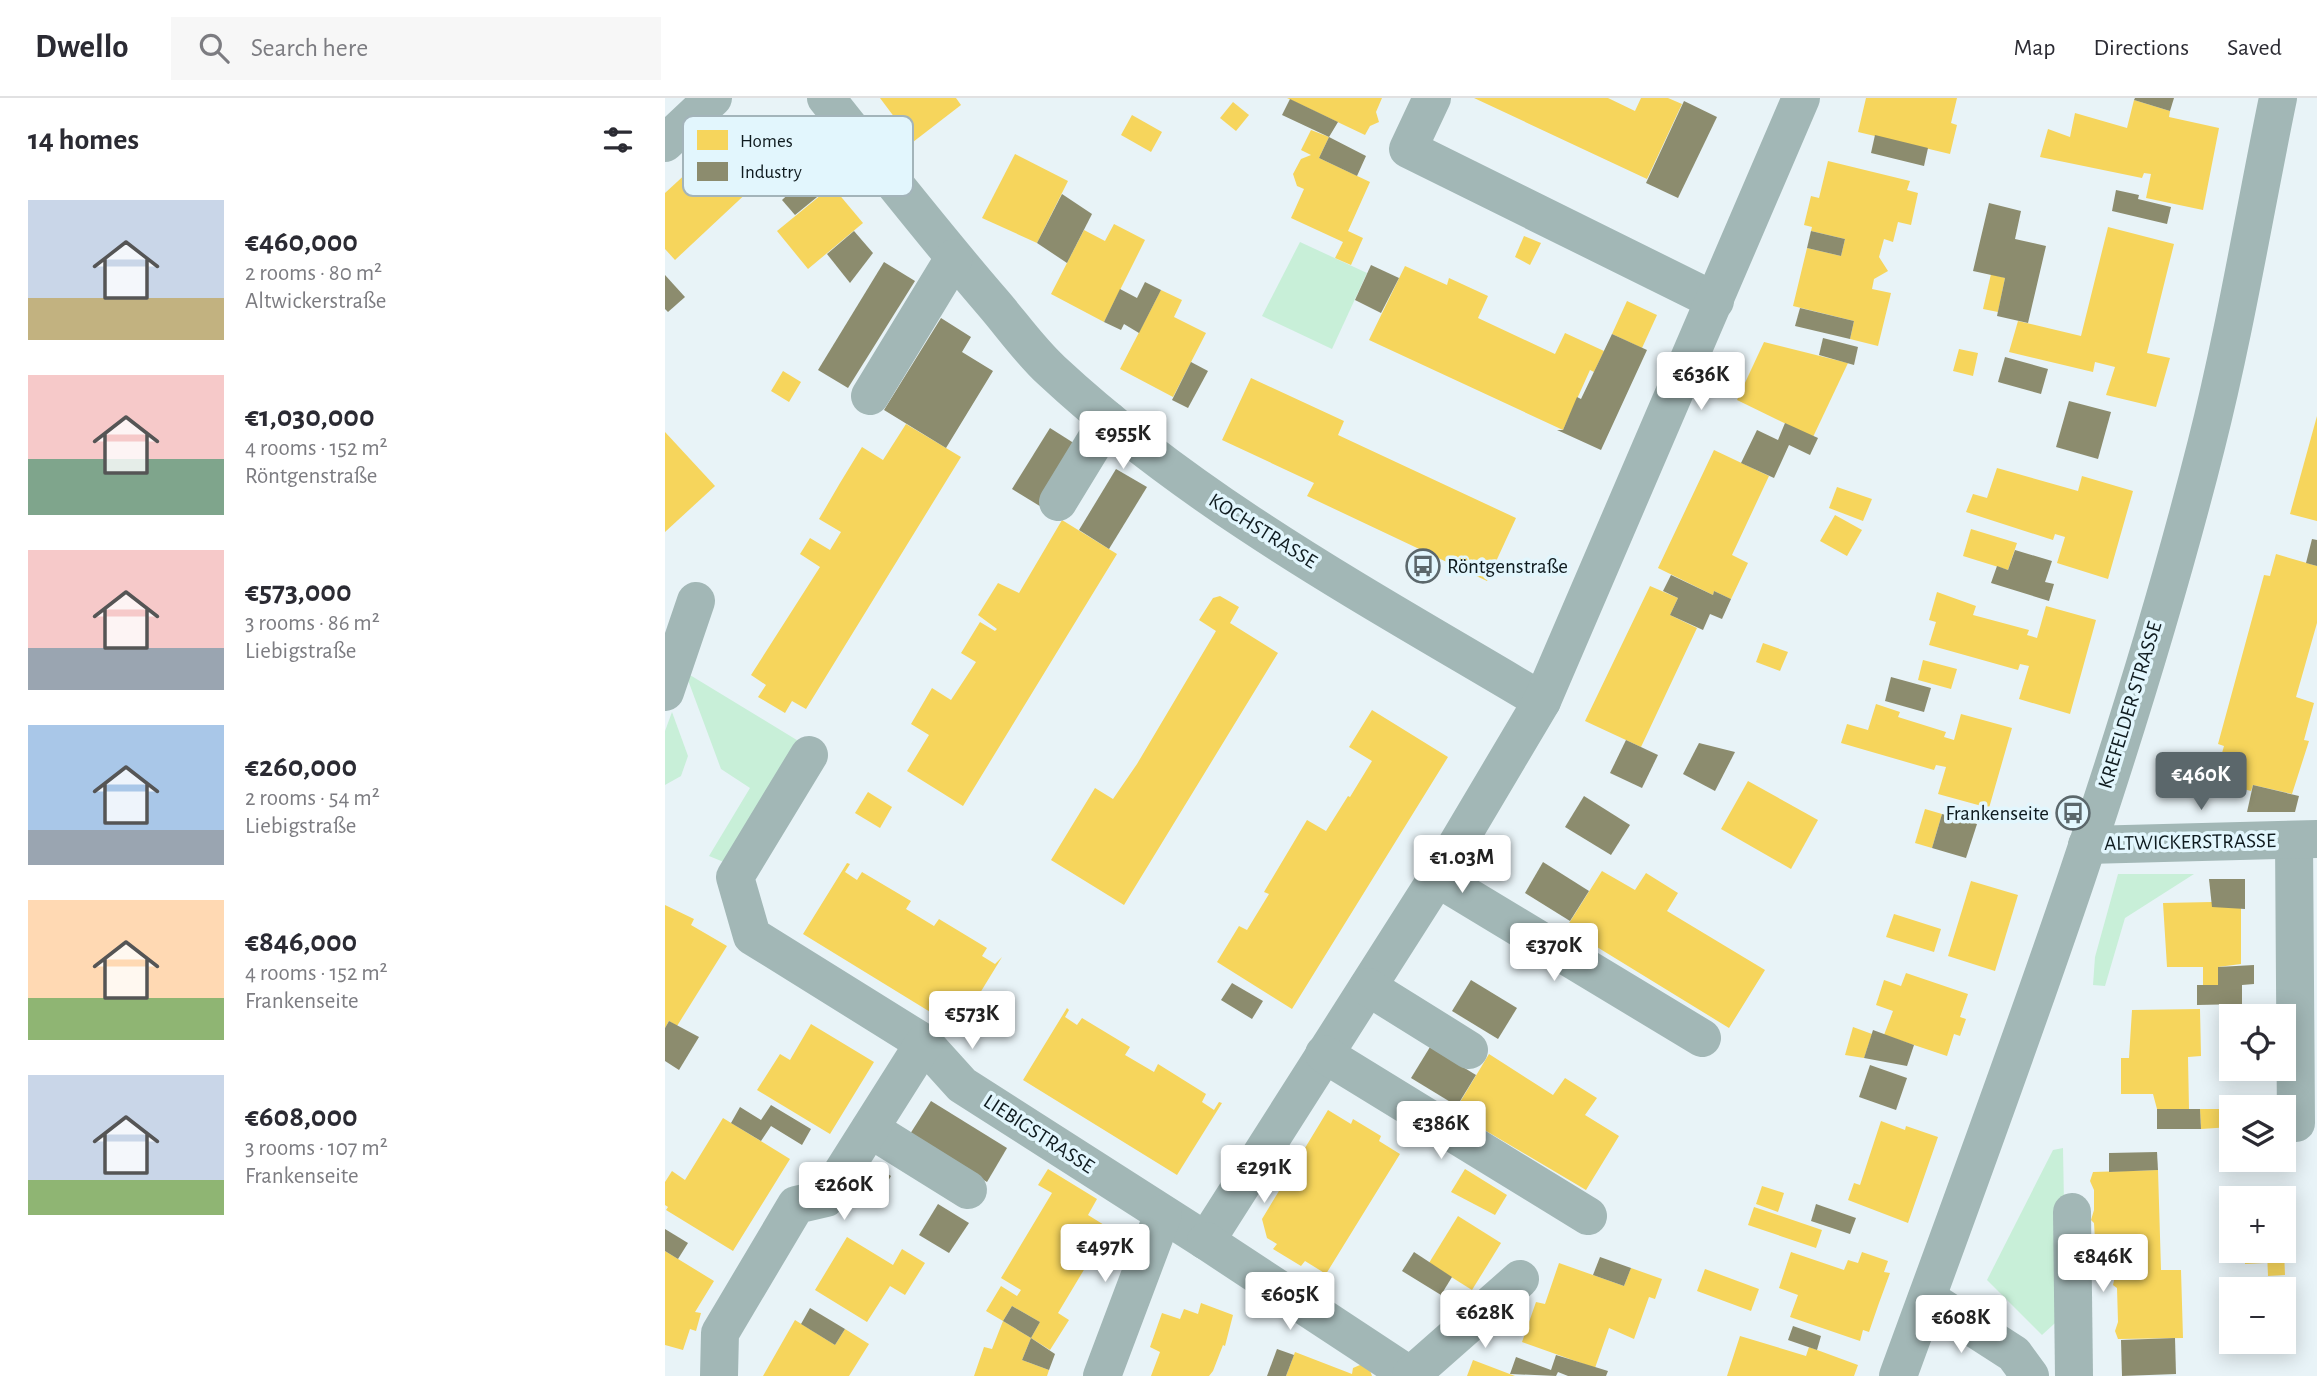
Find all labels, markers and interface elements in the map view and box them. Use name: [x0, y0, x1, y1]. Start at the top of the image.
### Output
search box: [171, 17, 661, 80]
icon: search: [195, 29, 233, 67]
text: Dwello: [35, 31, 129, 64]
text: Search here: [251, 35, 368, 61]
text: Map: [2013, 36, 2055, 60]
text: Directions: [2093, 36, 2189, 60]
text: Saved: [2227, 36, 2282, 60]
legend: [683, 116, 913, 196]
icon: filters: [599, 121, 637, 159]
text: 14 homes: [28, 125, 139, 155]
text: Homes: [740, 132, 793, 151]
text: Industry: [740, 163, 802, 182]
text: €460,000: [245, 227, 358, 257]
icon: home: [84, 228, 168, 312]
text: 2 rooms · 80 m²: [245, 262, 382, 285]
text: Altwickerstraße: [245, 290, 386, 313]
pin: €636K: [1652, 352, 1750, 412]
text: €636K: [1673, 363, 1729, 386]
text: €1,030,000: [245, 402, 375, 432]
icon: home: [84, 403, 168, 487]
pin: €955K: [1074, 412, 1172, 471]
text: €955K: [1095, 422, 1151, 445]
text: 4 rooms · 152 m²: [245, 437, 388, 460]
text: Röntgenstraße: [245, 465, 377, 488]
street label: KOCHSTRASSE: [1205, 489, 1321, 573]
bus stop icon: Röntgenstraße: [1404, 547, 1442, 585]
place label: Röntgenstraße: [1447, 556, 1568, 577]
text: €573,000: [245, 577, 352, 607]
icon: home: [84, 578, 168, 662]
text: 3 rooms · 86 m²: [245, 612, 380, 635]
street label: KREFELDER STRASSE: [2095, 619, 2165, 791]
text: Liebigstraße: [245, 640, 356, 663]
text: €260,000: [245, 752, 357, 782]
pin: €460K: [2152, 752, 2250, 812]
icon: home: [84, 753, 168, 837]
text: €460K: [2172, 763, 2230, 786]
text: 2 rooms · 54 m²: [245, 787, 380, 810]
bus stop icon: Frankenseite: [2054, 794, 2092, 832]
place label: Frankenseite: [1945, 803, 2049, 824]
text: Liebigstraße: [245, 815, 356, 838]
street label: ALTWICKERSTRASSE: [2104, 830, 2276, 854]
pin: €1.03M: [1405, 836, 1519, 895]
text: €1.03M: [1430, 846, 1494, 869]
pin: €370K: [1505, 924, 1603, 983]
text: €846,000: [245, 927, 357, 957]
icon: home: [84, 928, 168, 1012]
text: €370K: [1526, 934, 1582, 957]
text: 4 rooms · 152 m²: [245, 962, 388, 985]
text: Frankenseite: [245, 990, 358, 1013]
pin: €573K: [923, 992, 1021, 1051]
text: €573K: [945, 1002, 999, 1025]
map controls: [2219, 1004, 2296, 1354]
button: locate: [2219, 1004, 2296, 1081]
street label: LIEBIGSTRASSE: [980, 1091, 1098, 1177]
button: layers: [2219, 1095, 2296, 1172]
text: €608,000: [245, 1102, 358, 1132]
pin: €386K: [1392, 1102, 1490, 1161]
icon: home: [84, 1103, 168, 1187]
text: €386K: [1413, 1112, 1469, 1135]
text: 3 rooms · 107 m²: [245, 1137, 388, 1160]
pin: €291K: [1215, 1146, 1313, 1205]
text: €291K: [1237, 1156, 1291, 1179]
pin: €260K: [795, 1162, 893, 1222]
text: Frankenseite: [245, 1165, 358, 1188]
text: €260K: [815, 1173, 873, 1196]
button: +: [2219, 1186, 2296, 1263]
pin: €497K: [1056, 1224, 1154, 1284]
pin: €846K: [2054, 1234, 2152, 1294]
text: €497K: [1077, 1235, 1133, 1258]
text: €846K: [2074, 1245, 2132, 1268]
pin: €605K: [1241, 1272, 1339, 1332]
button: −: [2219, 1277, 2296, 1354]
text: €605K: [1261, 1283, 1319, 1306]
pin: €628K: [1436, 1290, 1534, 1350]
pin: €608K: [1912, 1296, 2010, 1355]
text: €628K: [1456, 1301, 1514, 1324]
text: €608K: [1932, 1306, 1990, 1329]

